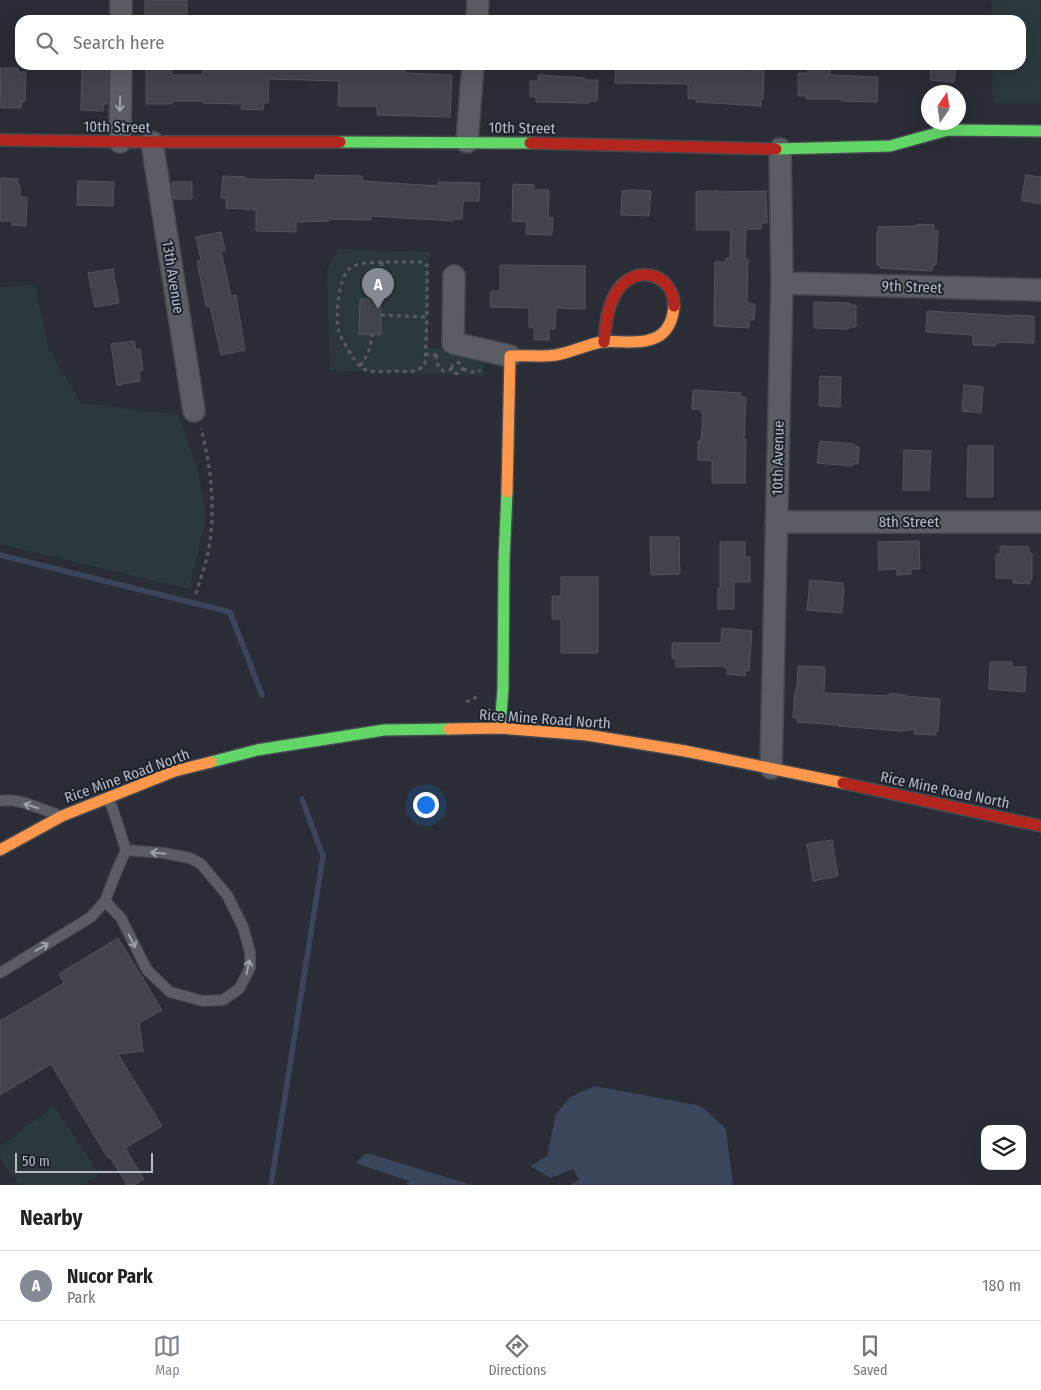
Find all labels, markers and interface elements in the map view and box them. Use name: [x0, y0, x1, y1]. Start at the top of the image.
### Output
search box: [15, 15, 1026, 70]
icon: search: [33, 29, 61, 57]
text: Search here: [73, 31, 165, 54]
north arrow: [921, 85, 966, 130]
one-way arrow: [115, 95, 125, 111]
street label: 10th Street: [83, 117, 151, 137]
street label: 10th Street: [488, 118, 556, 138]
street label: 13th Avenue: [158, 239, 188, 315]
pin: A: [362, 268, 394, 309]
street label: 9th Street: [881, 277, 943, 297]
street label: 10th Avenue: [768, 420, 788, 496]
street label: 8th Street: [879, 513, 939, 531]
street label: Rice Mine Road North: [479, 705, 611, 733]
street label: Rice Mine Road North: [62, 745, 192, 807]
street label: Rice Mine Road North: [879, 767, 1011, 813]
your location: [413, 792, 439, 818]
one-way arrow: [24, 800, 40, 810]
one-way arrow: [151, 848, 167, 858]
one-way arrow: [128, 933, 138, 948]
one-way arrow: [34, 942, 48, 952]
one-way arrow: [244, 959, 253, 975]
map controls: [981, 1125, 1026, 1170]
button: layers: [981, 1125, 1026, 1170]
scale bar: [15, 1150, 152, 1173]
text: 50 m: [22, 1153, 50, 1170]
text: Nearby: [20, 1205, 82, 1231]
text: Nucor Park: [67, 1265, 153, 1288]
text: A: [32, 1276, 40, 1295]
text: 180 m: [982, 1276, 1021, 1295]
text: Park: [67, 1288, 95, 1307]
tab: Map: [153, 1332, 181, 1379]
tab: Directions: [488, 1332, 546, 1379]
tab: Saved: [853, 1332, 888, 1379]

